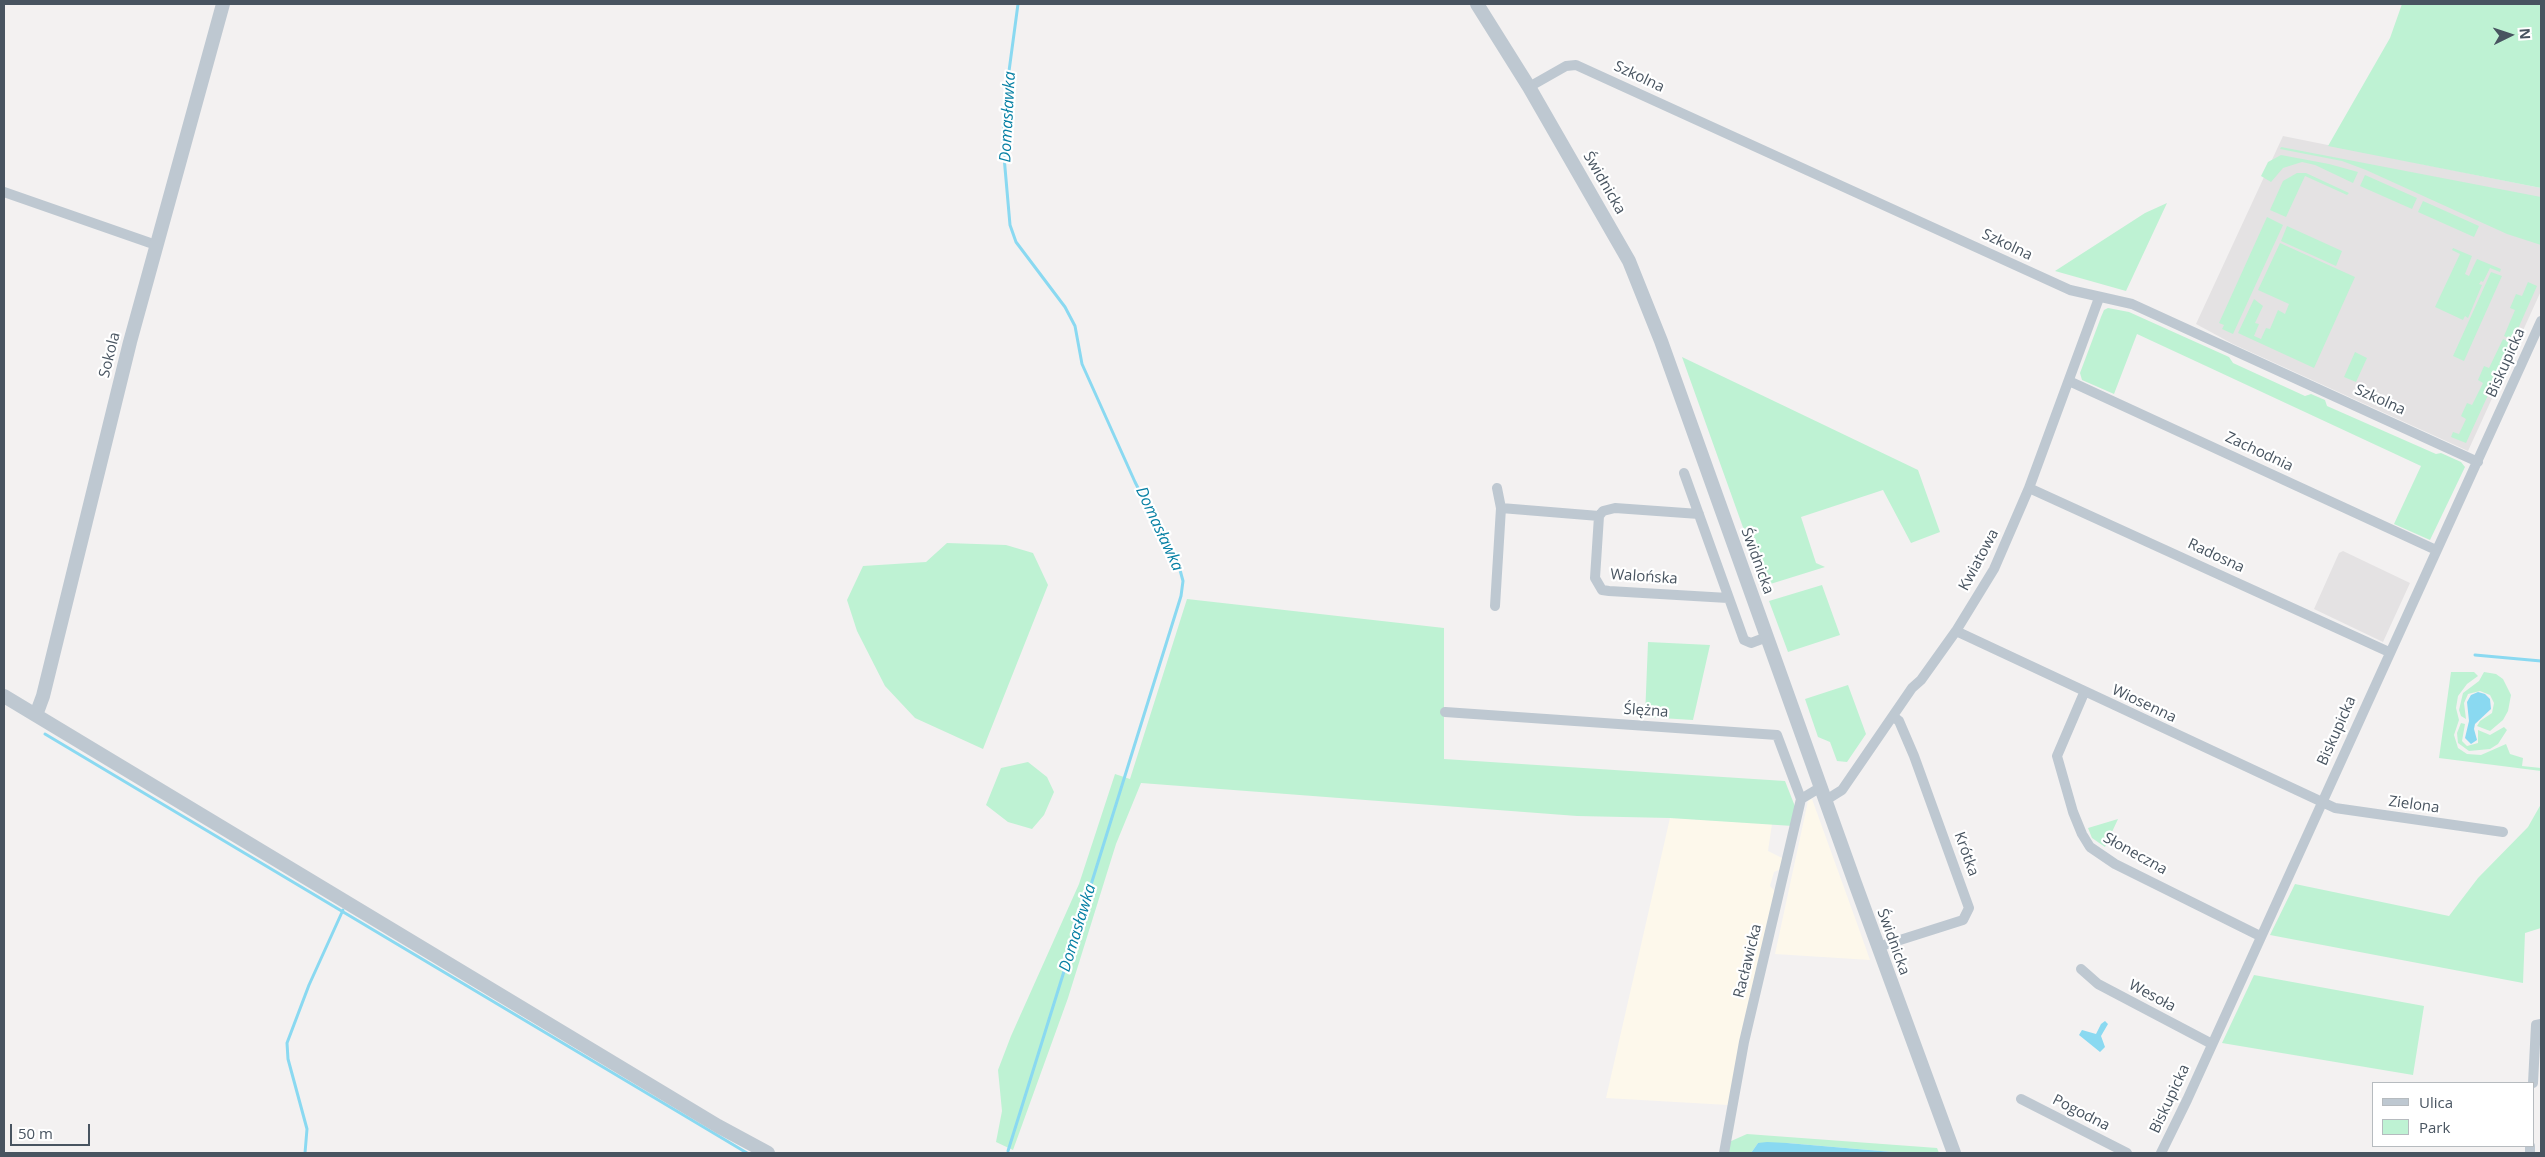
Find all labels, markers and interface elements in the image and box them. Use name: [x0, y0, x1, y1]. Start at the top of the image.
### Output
north arrow: [2485, 10, 2535, 60]
text: N: [2516, 28, 2535, 40]
street label: Szkolna: [1611, 58, 1667, 96]
water label: Domasławka: [996, 71, 1020, 163]
street label: Świdnicka: [1579, 149, 1629, 217]
street label: Szkolna: [1979, 226, 2035, 264]
street label: Biskupicka: [2483, 326, 2529, 400]
street label: Sokola: [96, 330, 124, 380]
street label: Szkolna: [2352, 381, 2408, 419]
street label: Zachodnia: [2222, 428, 2296, 476]
water label: Domasławka: [1131, 484, 1187, 574]
street label: Świdnicka: [1737, 525, 1777, 597]
street label: Kwiatowa: [1955, 526, 2003, 594]
street label: Radosna: [2185, 535, 2247, 577]
street label: Walońska: [1610, 566, 1678, 588]
street label: Wiosenna: [2109, 681, 2179, 727]
street label: Biskupicka: [2314, 694, 2360, 768]
street label: Ślężna: [1623, 700, 1669, 722]
street label: Zielona: [2387, 793, 2441, 817]
street label: Krótka: [1950, 829, 1982, 879]
street label: Słoneczna: [2100, 829, 2170, 879]
water label: Domasławka: [1056, 882, 1100, 974]
street label: Świdnicka: [1873, 906, 1913, 978]
street label: Racławicka: [1730, 922, 1766, 1000]
street label: Wesoła: [2125, 976, 2179, 1016]
street label: Biskupicka: [2146, 1062, 2194, 1136]
legend: [2372, 1082, 2535, 1147]
street label: Pogodna: [2049, 1091, 2113, 1135]
text: Ulica: [2419, 1092, 2453, 1112]
scale bar: [12, 1114, 92, 1146]
text: Park: [2419, 1117, 2450, 1137]
text: 50 m: [18, 1123, 53, 1143]

